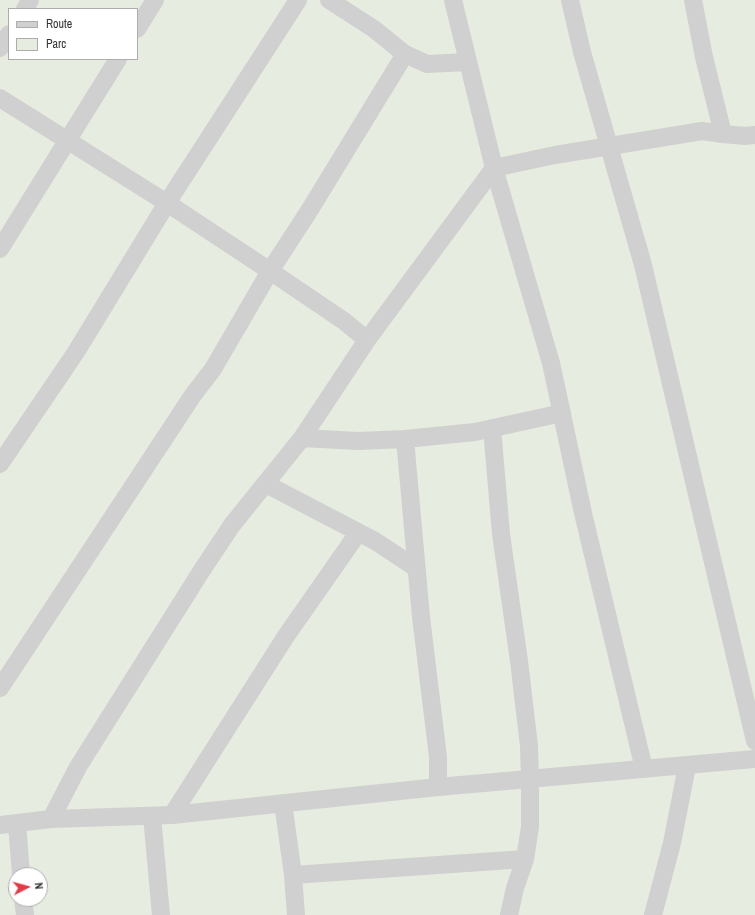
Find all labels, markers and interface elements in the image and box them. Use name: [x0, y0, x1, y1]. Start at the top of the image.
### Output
legend: [8, 8, 138, 60]
text: Route: [46, 16, 72, 32]
text: Parc: [46, 36, 66, 52]
north arrow: [8, 867, 48, 907]
text: N: [32, 882, 46, 890]

